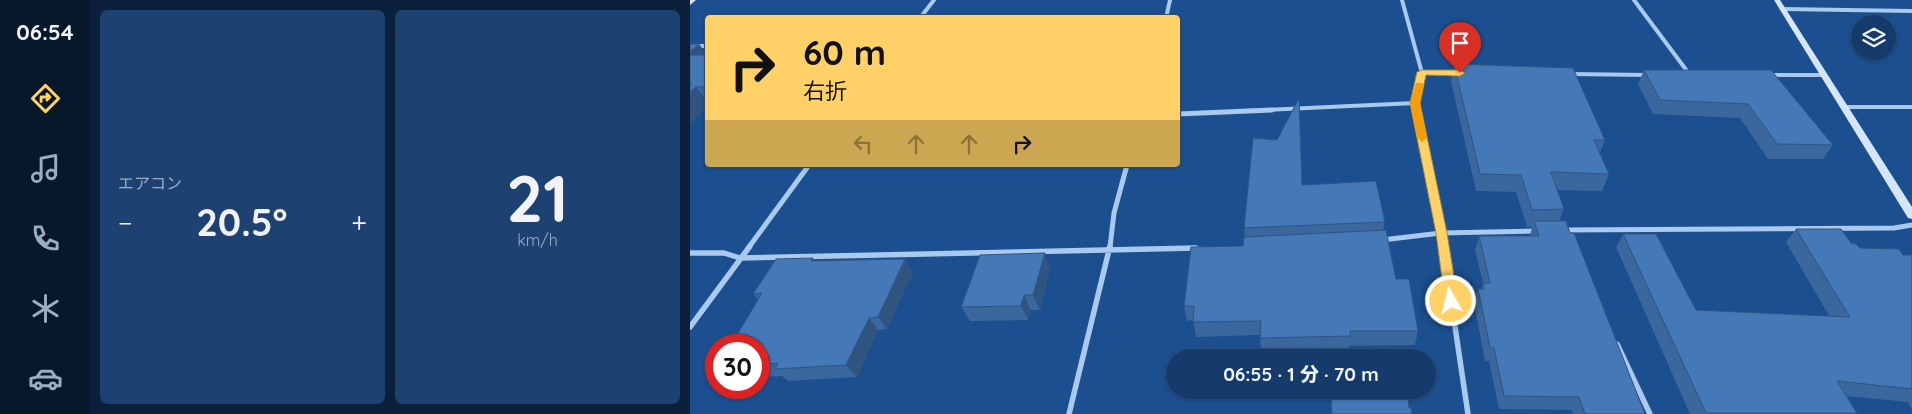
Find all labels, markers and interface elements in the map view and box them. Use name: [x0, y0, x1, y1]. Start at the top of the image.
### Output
map controls: [1851, 15, 1896, 60]
button: layers: [1851, 15, 1896, 60]
text: 06:54: [16, 18, 74, 46]
pin: [1439, 22, 1481, 73]
icon: arrive: [1446, 29, 1474, 57]
text: 60 m: [803, 30, 886, 74]
icon: right: [720, 35, 785, 100]
text: 右折: [803, 77, 847, 105]
icon: directions: [28, 81, 63, 116]
icon: left: [849, 130, 877, 158]
icon: ahead: [902, 130, 930, 158]
icon: ahead: [955, 130, 983, 158]
icon: right: [1008, 130, 1036, 158]
icon: music: [28, 151, 63, 186]
text: 21: [506, 157, 569, 238]
text: エアコン: [118, 173, 182, 193]
text: 20.5°: [196, 198, 288, 246]
text: −: [118, 205, 133, 240]
text: +: [351, 205, 367, 240]
icon: phone: [28, 221, 63, 256]
text: km/h: [517, 230, 558, 250]
position arrow: [1424, 274, 1476, 326]
icon: climate: [28, 291, 63, 326]
speed limit sign: 30: [705, 334, 770, 399]
icon: car: [28, 361, 63, 396]
text: 06:55 · 1 分 · 70 m: [1223, 362, 1379, 386]

